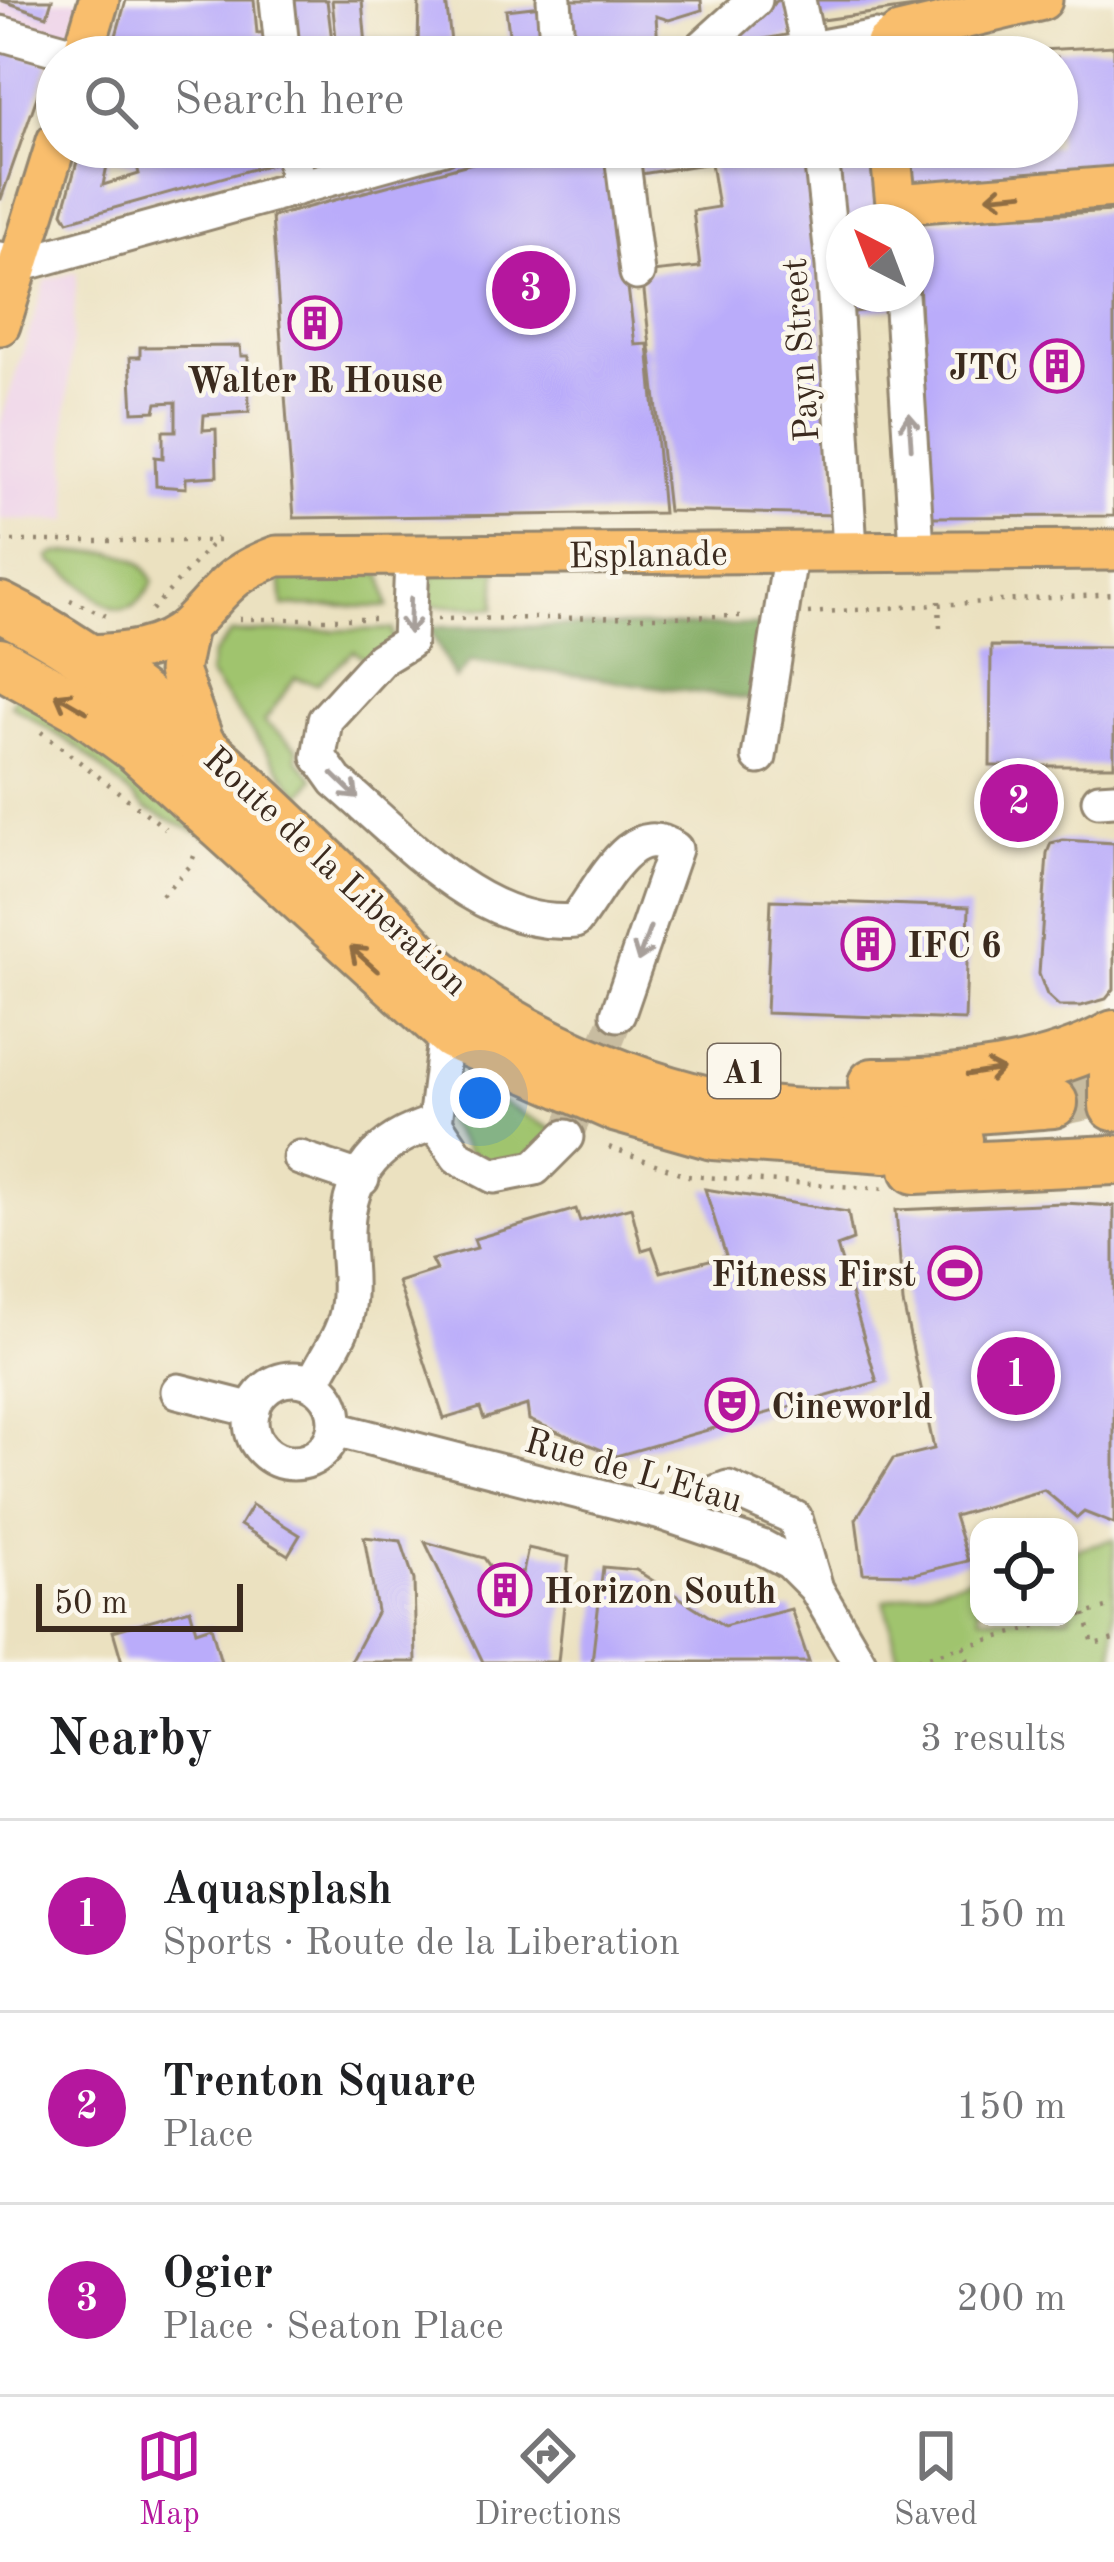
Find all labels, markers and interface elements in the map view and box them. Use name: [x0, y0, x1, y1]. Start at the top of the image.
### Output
search box: [36, 36, 1078, 168]
icon: search: [78, 69, 144, 135]
text: Search here: [174, 79, 404, 124]
one-way arrow: [986, 184, 1025, 207]
north arrow: [826, 204, 934, 312]
pin: 3: [492, 245, 570, 335]
street label: Payn Street: [779, 257, 827, 443]
building icon: Walter R House: [287, 295, 343, 351]
building icon: JTC: [1029, 338, 1085, 394]
place label: JTC: [949, 352, 1018, 388]
place label: Walter R House: [187, 365, 443, 401]
one-way arrow: [898, 412, 921, 451]
street label: Esplanade: [568, 538, 728, 576]
one-way arrow: [398, 596, 421, 635]
one-way arrow: [54, 690, 89, 714]
street label: Route de la Liberation: [195, 742, 473, 1004]
pin: 2: [980, 758, 1058, 848]
one-way arrow: [330, 771, 359, 799]
building icon: IFC 6: [840, 916, 896, 972]
one-way arrow: [632, 925, 653, 962]
place label: IFC 6: [907, 930, 1002, 966]
one-way arrow: [349, 946, 379, 973]
road number: A1: [708, 1044, 780, 1098]
one-way arrow: [964, 1059, 1003, 1082]
your location: [450, 1068, 510, 1128]
sports icon: Fitness First: [927, 1245, 983, 1301]
place label: Fitness First: [711, 1259, 916, 1295]
pin: 1: [977, 1331, 1055, 1421]
theatre icon: Cineworld: [704, 1377, 760, 1433]
place label: Cineworld: [771, 1391, 933, 1427]
street label: Rue de L'Etau: [520, 1425, 746, 1521]
map controls: [970, 1518, 1078, 1626]
button: locate: [970, 1518, 1078, 1626]
building icon: Horizon South: [477, 1562, 533, 1618]
place label: Horizon South: [544, 1576, 776, 1612]
scale bar: [36, 1578, 243, 1631]
text: 50 m: [54, 1588, 128, 1621]
text: Nearby: [48, 1715, 213, 1766]
text: 3 results: [920, 1720, 1066, 1759]
text: Aquasplash: [162, 1869, 392, 1914]
text: 1: [76, 1896, 98, 1935]
text: 150 m: [956, 1896, 1066, 1935]
text: Sports · Route de la Liberation: [162, 1924, 680, 1963]
text: Trenton Square: [162, 2061, 477, 2106]
text: 2: [76, 2088, 98, 2127]
text: 150 m: [956, 2088, 1066, 2127]
text: Place: [162, 2116, 253, 2155]
text: Ogier: [162, 2253, 273, 2298]
text: 3: [76, 2280, 98, 2319]
text: 200 m: [956, 2280, 1066, 2319]
text: Place · Seaton Place: [162, 2308, 504, 2347]
tab: Map: [136, 2423, 202, 2536]
tab: Directions: [475, 2423, 621, 2536]
tab: Saved: [894, 2423, 978, 2536]

